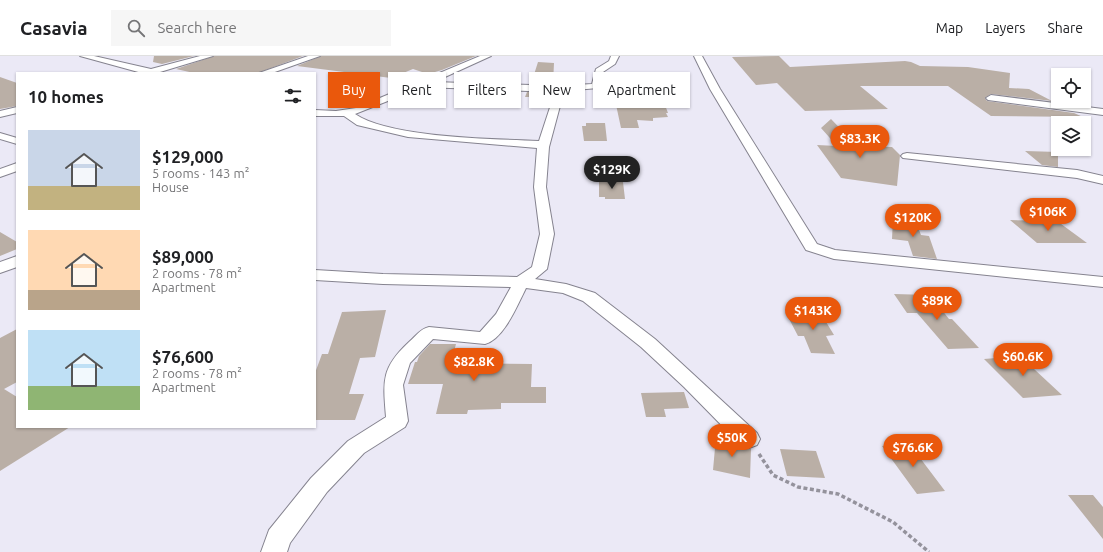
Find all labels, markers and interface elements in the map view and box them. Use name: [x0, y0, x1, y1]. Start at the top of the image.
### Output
search box: [111, 10, 391, 46]
text: Casavia: [20, 17, 87, 39]
icon: search: [125, 17, 147, 39]
text: Search here: [157, 19, 237, 36]
text: Map: [936, 20, 963, 36]
text: Layers: [985, 20, 1025, 36]
text: Share: [1047, 20, 1083, 36]
map controls: [1051, 68, 1091, 156]
button: locate: [1051, 68, 1091, 108]
chip: Buy: [328, 72, 380, 108]
chip: Rent: [388, 72, 446, 108]
chip: Filters: [454, 72, 521, 108]
chip: New: [529, 72, 585, 108]
chip: Apartment: [593, 72, 690, 108]
icon: filters: [282, 85, 304, 107]
text: 10 homes: [28, 87, 104, 106]
button: layers: [1051, 116, 1091, 156]
pin: $83.3K: [827, 125, 893, 159]
text: $83.3K: [839, 131, 881, 145]
icon: home: [60, 146, 108, 194]
text: $129,000: [152, 147, 223, 166]
pin: $129K: [584, 156, 640, 190]
text: $129K: [593, 162, 631, 176]
text: 5 rooms · 143 m²: [152, 166, 249, 180]
text: House: [152, 180, 189, 194]
pin: $106K: [1020, 198, 1076, 232]
pin: $120K: [885, 204, 941, 238]
text: $106K: [1029, 204, 1067, 218]
text: $120K: [894, 210, 932, 224]
icon: home: [60, 246, 108, 294]
text: $89,000: [152, 247, 214, 266]
text: 2 rooms · 78 m²: [152, 266, 242, 280]
text: Apartment: [152, 280, 216, 294]
pin: $89K: [913, 287, 961, 321]
text: $89K: [922, 293, 952, 307]
pin: $143K: [785, 297, 841, 331]
text: $143K: [794, 303, 832, 317]
pin: $60.6K: [990, 343, 1056, 377]
icon: home: [60, 346, 108, 394]
text: $76,600: [152, 347, 214, 366]
pin: $82.8K: [441, 348, 507, 382]
text: $60.6K: [1002, 349, 1044, 363]
text: $82.8K: [453, 354, 495, 368]
text: 2 rooms · 78 m²: [152, 366, 242, 380]
text: Apartment: [152, 380, 216, 394]
pin: $50K: [708, 424, 756, 458]
text: $50K: [717, 430, 747, 444]
pin: $76.6K: [880, 434, 946, 468]
text: $76.6K: [892, 440, 934, 454]

